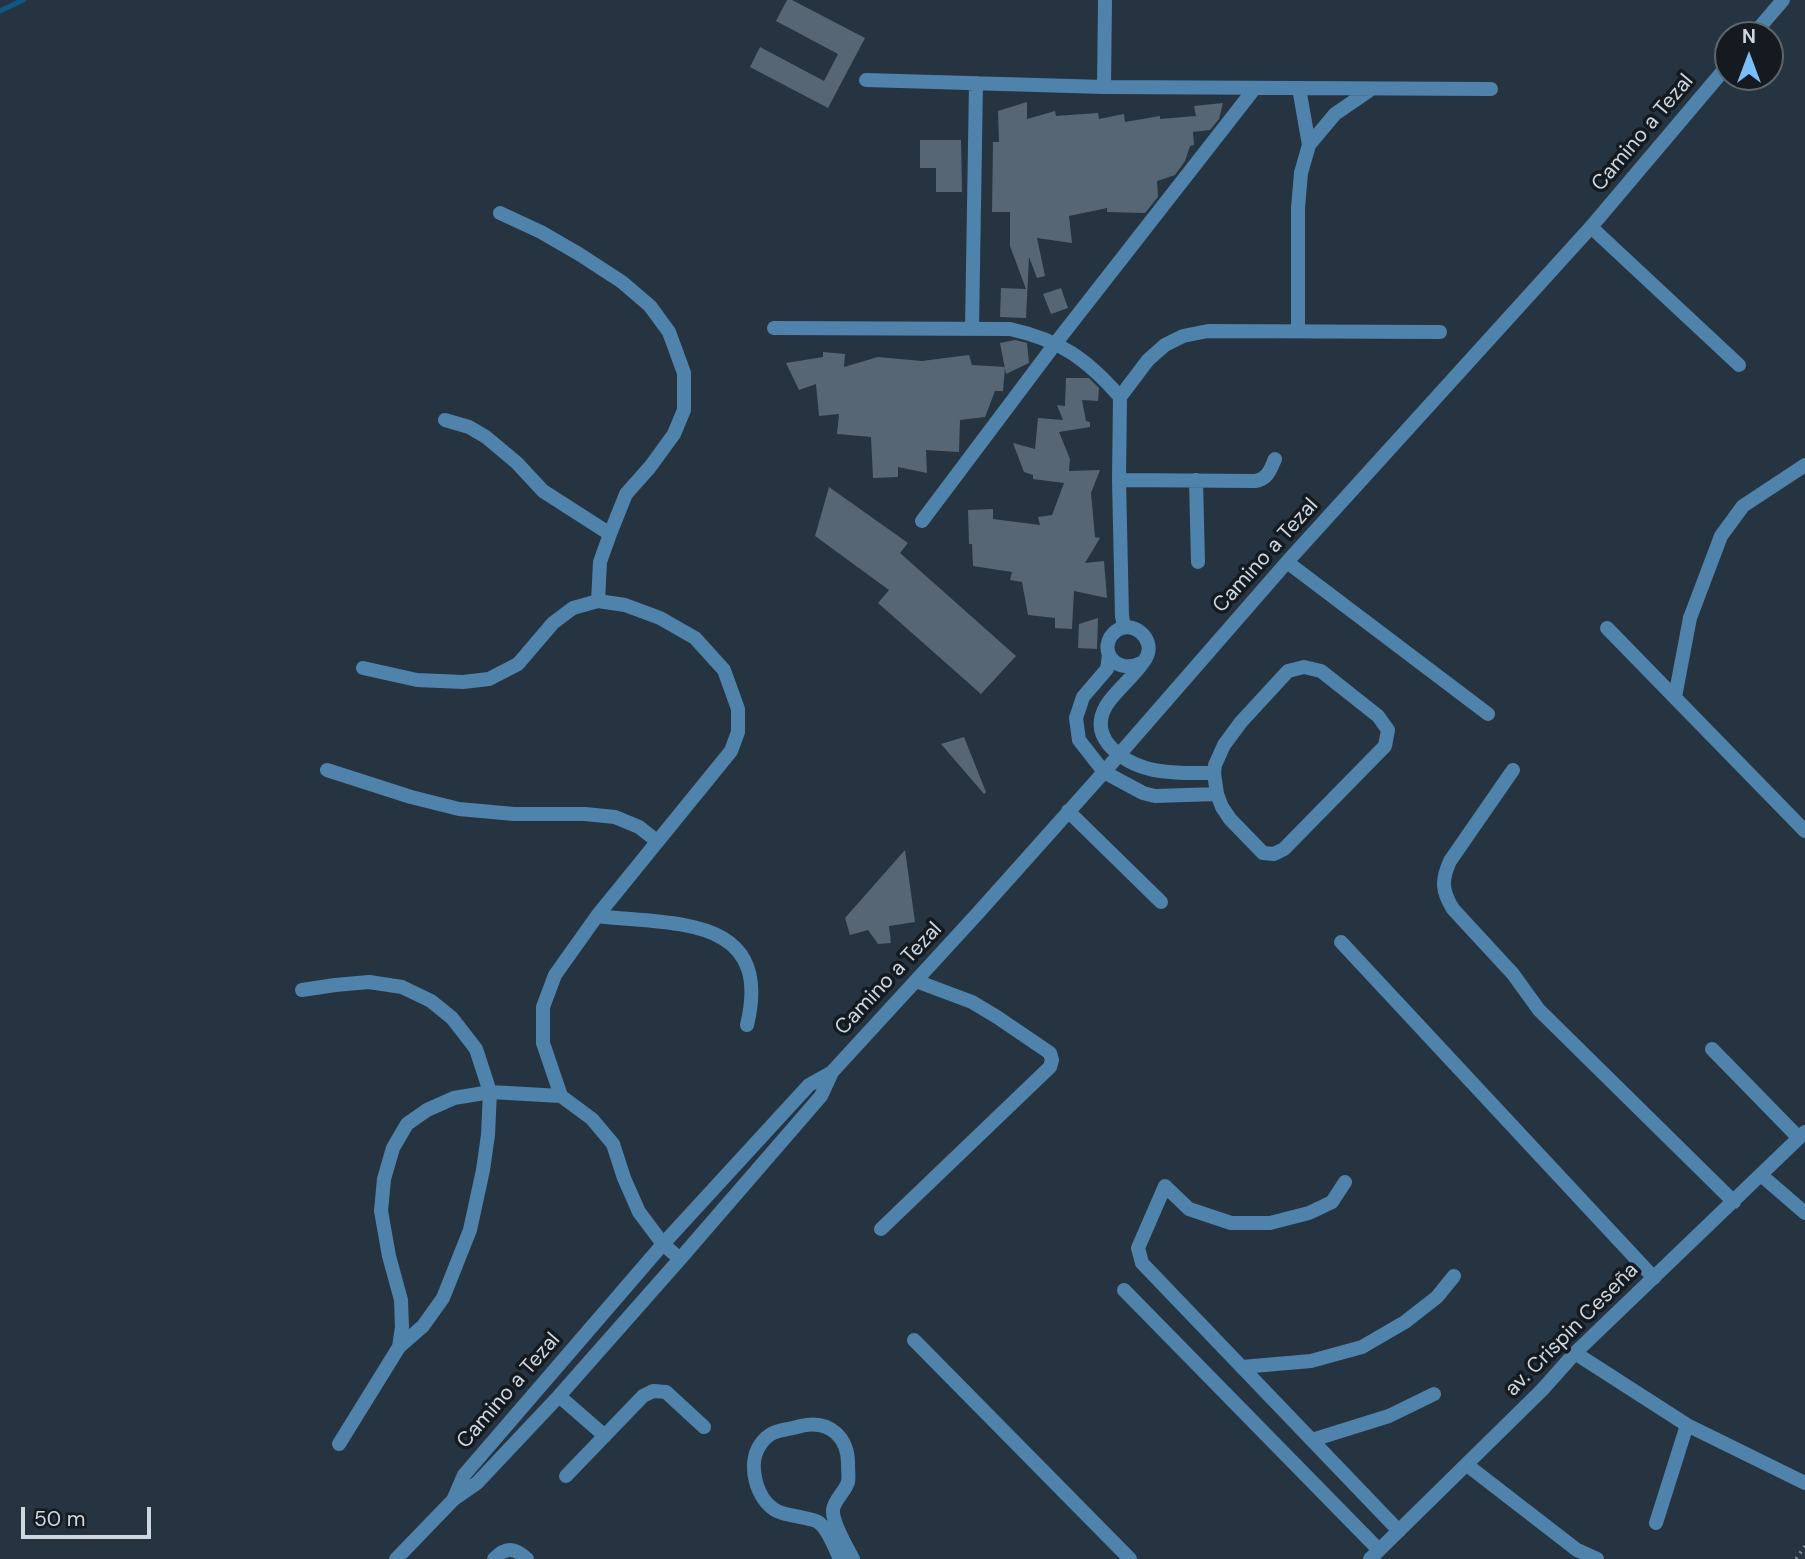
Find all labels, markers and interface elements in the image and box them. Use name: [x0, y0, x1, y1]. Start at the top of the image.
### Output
north arrow: [1714, 21, 1784, 91]
text: N: [1742, 24, 1756, 49]
street label: Camino a Tezal: [1587, 69, 1699, 197]
street label: Camino a Tezal: [1208, 494, 1324, 618]
street label: Camino a Tezal: [830, 917, 948, 1041]
street label: av. Crispin Ceseña: [1500, 1258, 1644, 1402]
street label: Camino a Tezal: [452, 1328, 566, 1454]
scale bar: [24, 1492, 154, 1536]
text: 50 m: [34, 1505, 85, 1533]

